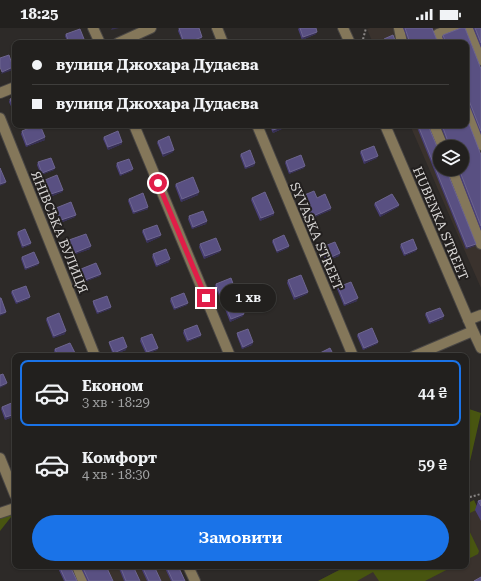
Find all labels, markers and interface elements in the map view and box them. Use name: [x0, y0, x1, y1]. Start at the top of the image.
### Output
text: 18:25: [20, 5, 58, 23]
text: вулиця Джохара Дудаєва: [56, 56, 259, 74]
text: вулиця Джохара Дудаєва: [56, 95, 259, 113]
map controls: [433, 140, 469, 176]
button: layers: [433, 140, 469, 176]
street label: HUBENKA STREET: [410, 164, 471, 282]
street label: ЯНІВСЬКА ВУЛИЦЯ: [28, 169, 91, 296]
route start: [149, 174, 167, 192]
street label: SYVASKA STREET: [287, 180, 346, 293]
callout: 1 хв: [220, 284, 276, 312]
route end: [197, 289, 215, 307]
text: 1 хв: [235, 290, 261, 305]
icon: car: [34, 375, 70, 411]
text: Економ: [82, 377, 143, 395]
text: 44 ₴: [418, 384, 447, 402]
text: 3 хв · 18:29: [82, 395, 150, 410]
icon: car: [34, 447, 70, 483]
text: Комфорт: [82, 449, 157, 467]
text: 59 ₴: [418, 456, 447, 474]
text: 4 хв · 18:30: [82, 467, 150, 482]
button: Замовити: [32, 515, 449, 561]

